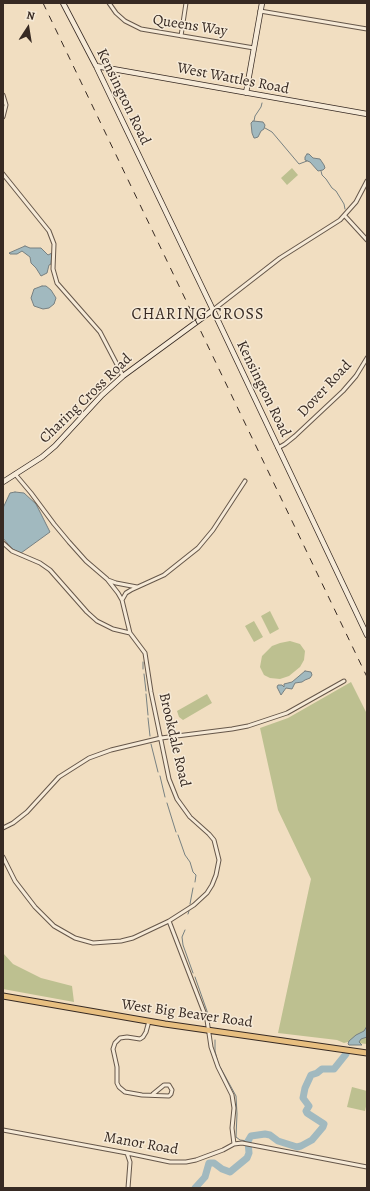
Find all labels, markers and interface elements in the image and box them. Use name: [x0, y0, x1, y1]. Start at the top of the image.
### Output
north arrow: [8, 8, 48, 48]
text: N: [25, 8, 36, 24]
street label: Queens Way: [151, 11, 229, 41]
street label: Kensington Road: [92, 46, 154, 148]
street label: West Wattles Road: [175, 59, 291, 99]
district label: CHARING CROSS: [132, 305, 264, 325]
street label: Kensington Road: [232, 338, 294, 440]
street label: Charing Cross Road: [36, 350, 136, 448]
street label: Dover Road: [294, 357, 356, 421]
street label: Brookdale Road: [154, 691, 194, 789]
street label: West Big Beaver Road: [120, 996, 254, 1032]
street label: Manor Road: [102, 1129, 180, 1159]

